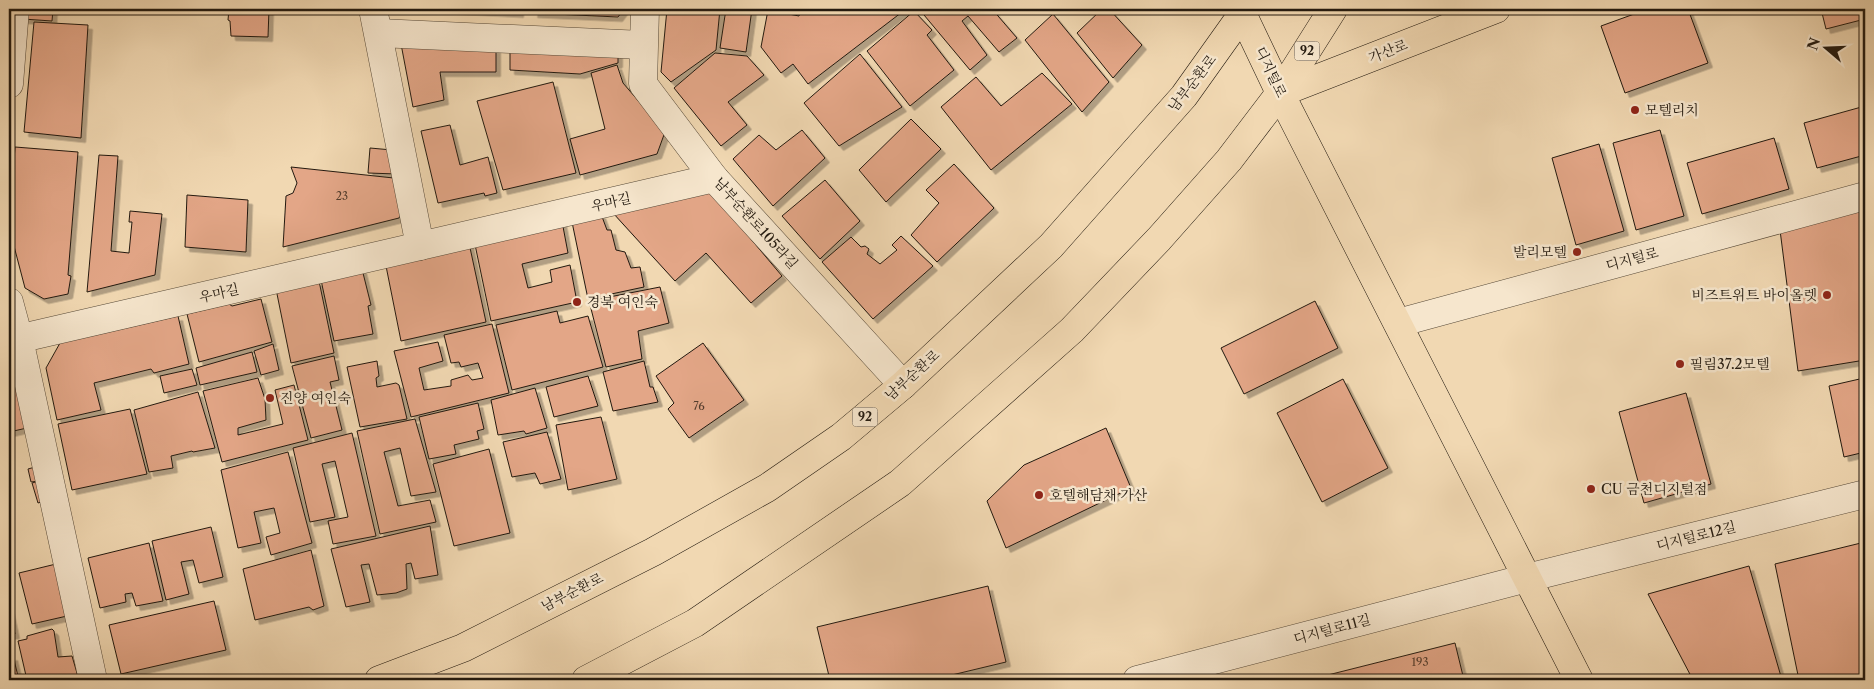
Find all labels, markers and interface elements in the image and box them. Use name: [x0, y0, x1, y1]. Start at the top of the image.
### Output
north arrow: [1802, 22, 1852, 72]
street label: 가산로: [1366, 35, 1411, 67]
text: N: [1803, 35, 1824, 52]
road number: 92: [1294, 41, 1320, 60]
street label: 디지털로: [1251, 44, 1291, 101]
street label: 남부순환로: [1164, 50, 1220, 115]
place label: 모텔리치: [1645, 101, 1699, 119]
marker: 모텔리치: [1629, 104, 1641, 116]
street label: 남부순환로105라길: [710, 173, 802, 273]
house number: 23: [336, 189, 348, 203]
street label: 우마길: [589, 189, 633, 215]
place label: 발리모텔: [1513, 243, 1567, 261]
street label: 디지털로: [1604, 243, 1661, 275]
marker: 발리모텔: [1571, 246, 1583, 258]
street label: 우마길: [197, 280, 241, 306]
place label: 비즈트위트 바이올렛: [1692, 286, 1817, 304]
marker: 비즈트위트 바이올렛: [1821, 289, 1833, 301]
place label: 경북 여인숙: [587, 293, 659, 311]
marker: 경북 여인숙: [571, 296, 583, 308]
street label: 남부순환로: [881, 345, 943, 404]
place label: 필림37.2모텔: [1690, 355, 1770, 373]
marker: 필림37.2모텔: [1674, 358, 1686, 370]
place label: 진양 여인숙: [280, 389, 352, 407]
marker: 진양 여인숙: [264, 392, 276, 404]
house number: 76: [693, 399, 705, 413]
road number: 92: [852, 408, 878, 427]
place label: CU 금천디지털점: [1601, 480, 1707, 498]
marker: CU 금천디지털점: [1585, 483, 1597, 495]
place label: 호텔해담채 가산: [1049, 486, 1148, 504]
marker: 호텔해담채 가산: [1033, 489, 1045, 501]
street label: 디지털로12길: [1654, 517, 1738, 555]
street label: 남부순환로: [538, 568, 607, 615]
street label: 디지털로11길: [1291, 610, 1373, 648]
house number: 193: [1411, 655, 1429, 669]

